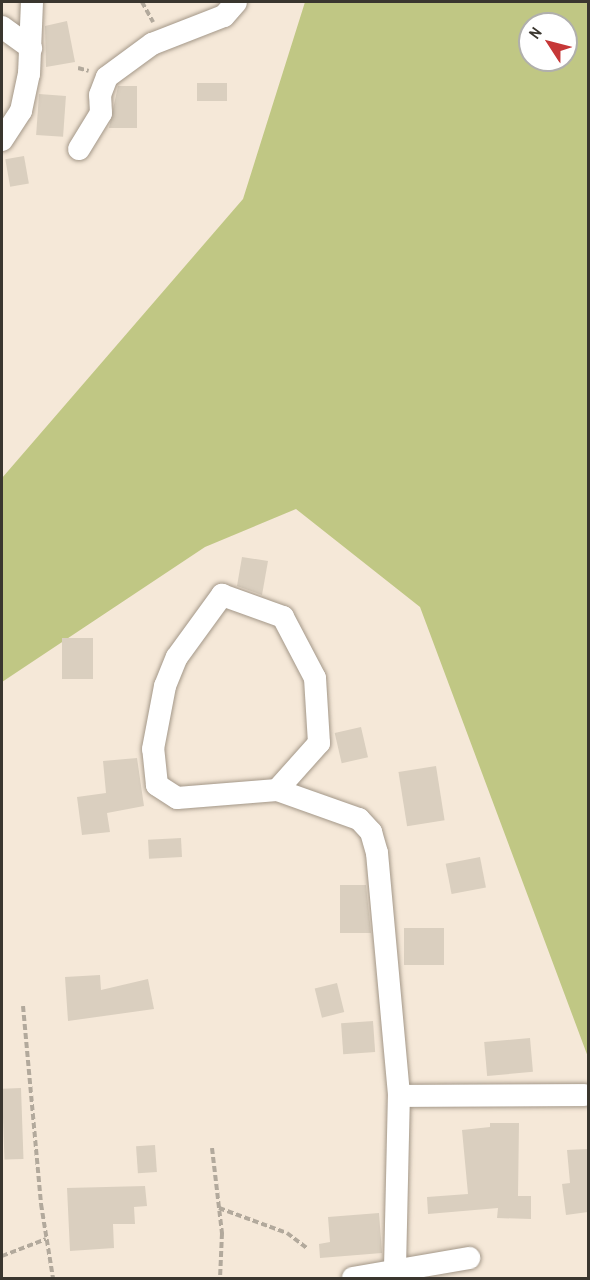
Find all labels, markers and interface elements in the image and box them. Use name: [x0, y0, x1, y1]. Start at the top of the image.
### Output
north arrow: [518, 12, 578, 72]
text: N: [523, 22, 547, 43]

